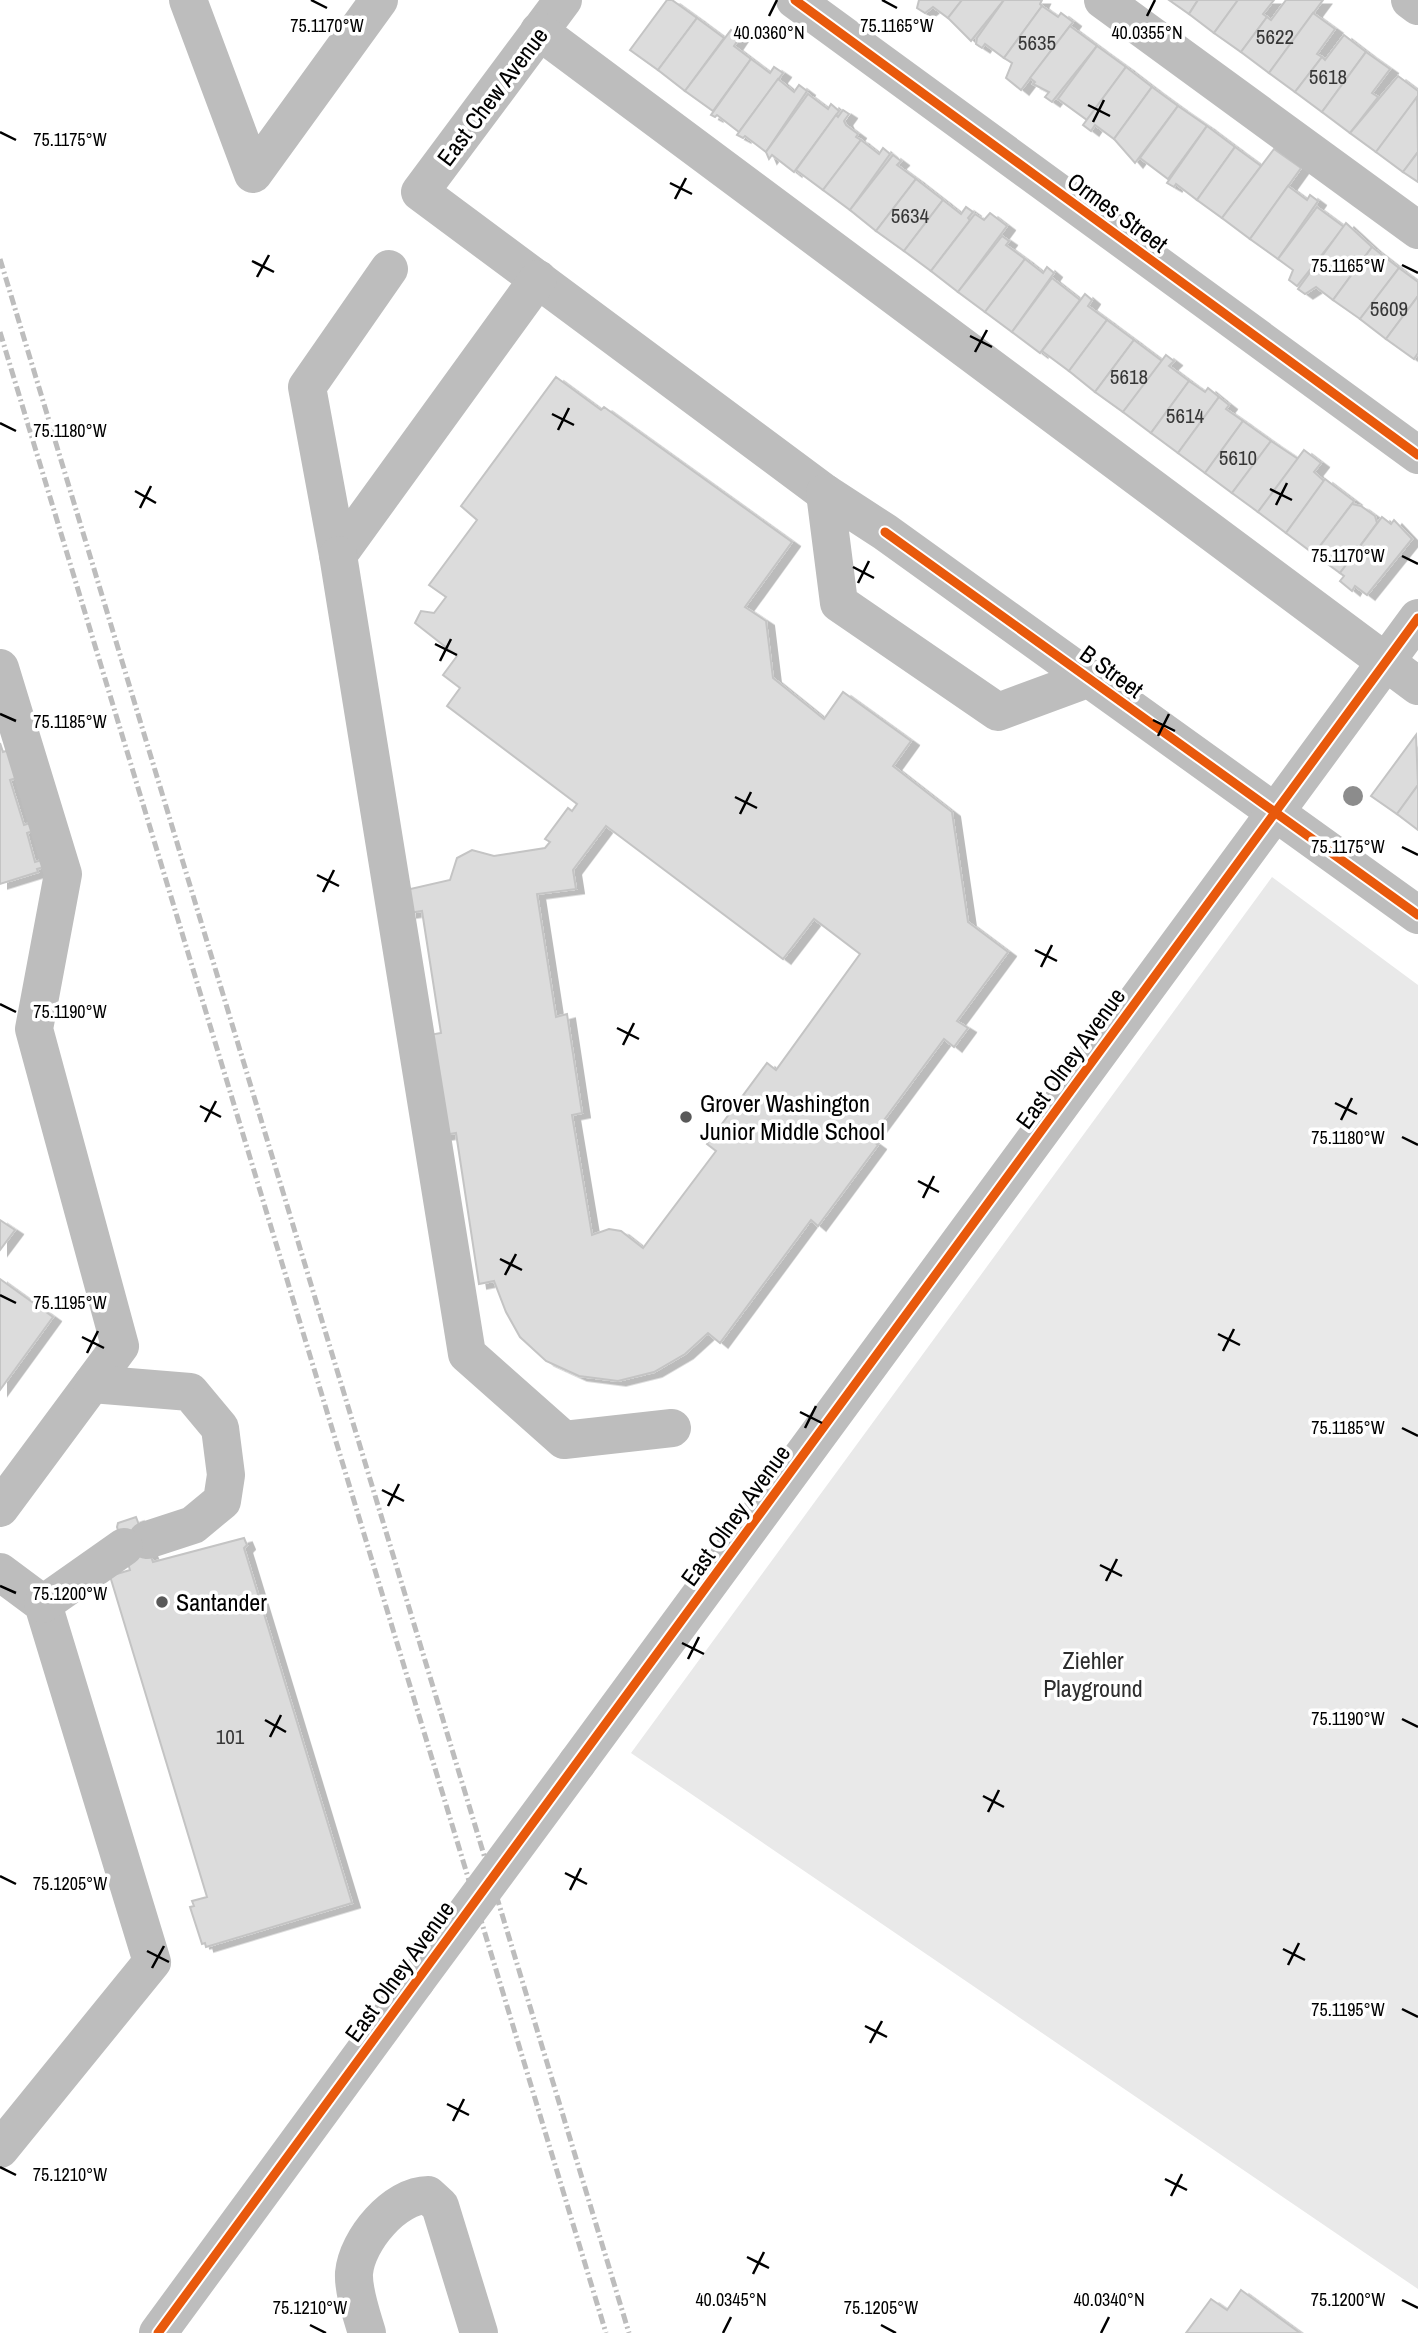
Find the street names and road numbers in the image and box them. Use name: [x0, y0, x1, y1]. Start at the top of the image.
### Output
street label: East Chew Avenue: [429, 20, 555, 172]
street label: Ormes Street: [1061, 165, 1175, 260]
street label: B Street: [1074, 637, 1151, 705]
street label: East Olney Avenue: [1008, 981, 1132, 1135]
street label: East Olney Avenue: [673, 1438, 797, 1592]
street label: East Olney Avenue: [337, 1894, 461, 2048]

